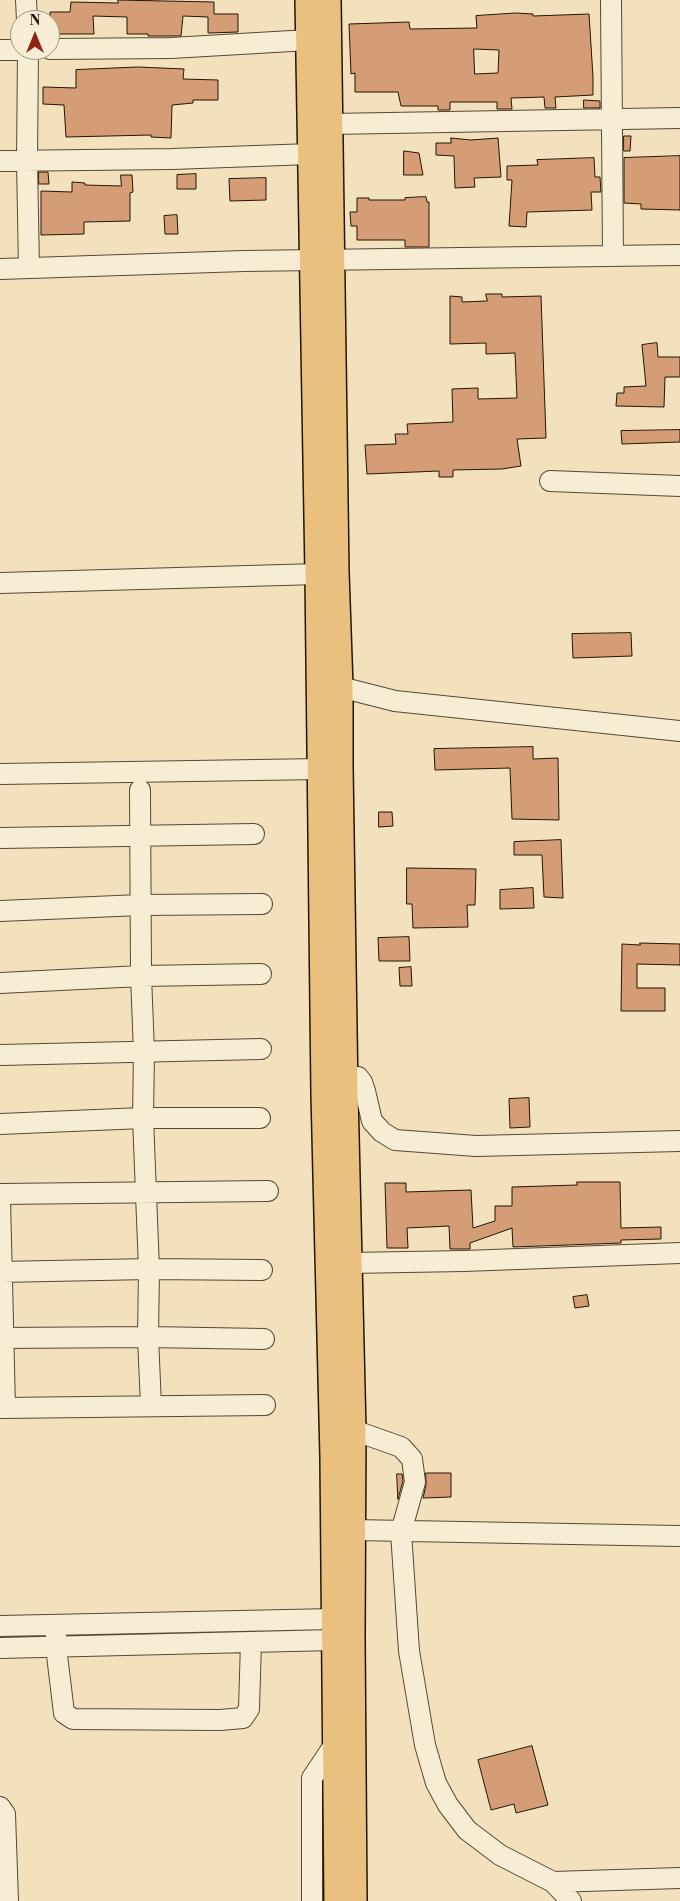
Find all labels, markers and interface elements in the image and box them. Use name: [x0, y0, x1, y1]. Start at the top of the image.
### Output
north arrow: [10, 10, 60, 60]
text: N: [29, 12, 41, 30]

